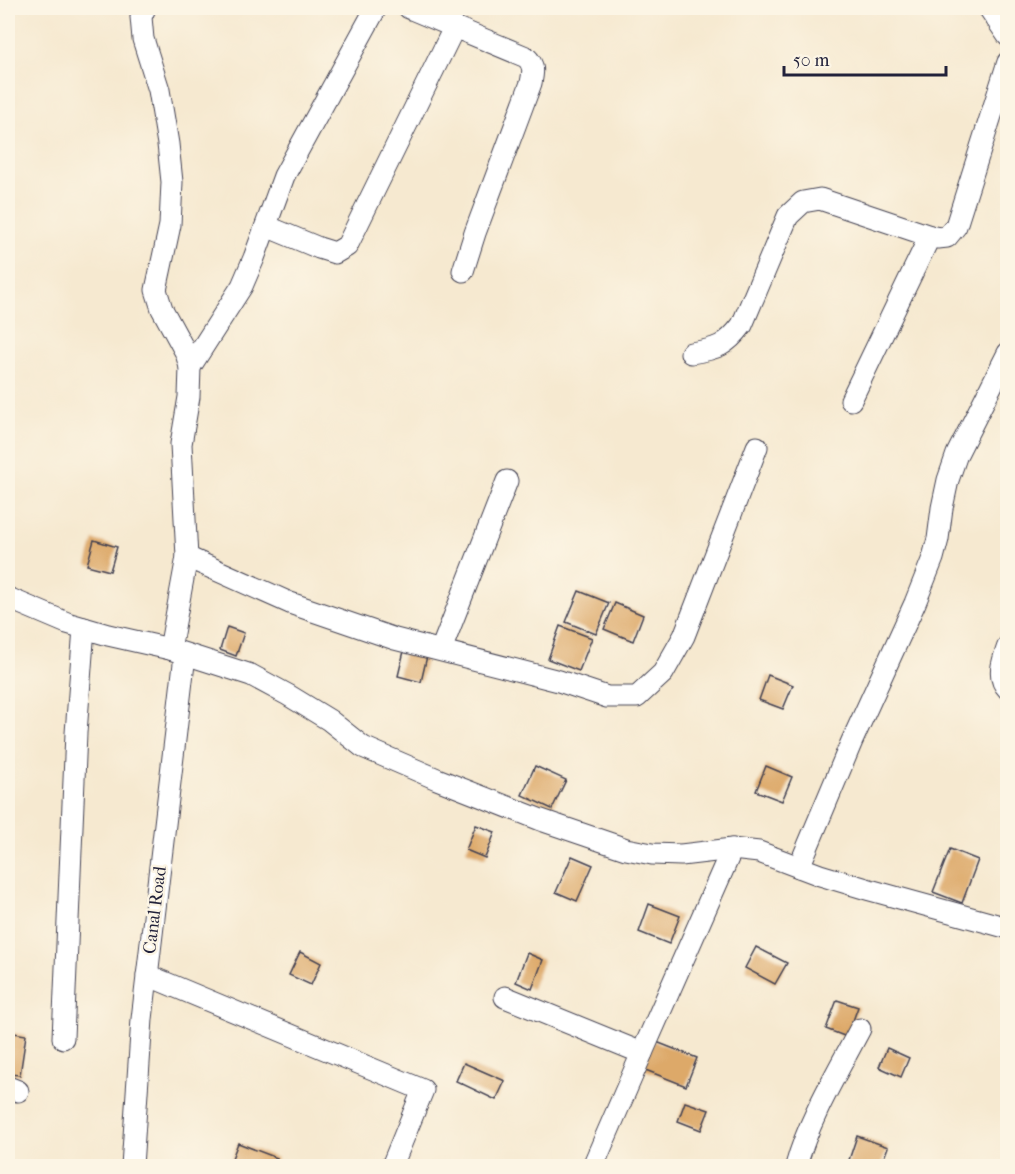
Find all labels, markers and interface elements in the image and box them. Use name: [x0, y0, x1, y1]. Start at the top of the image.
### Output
scale bar: [784, 39, 946, 77]
text: 50 m: [793, 50, 830, 71]
street label: Canal Road: [139, 865, 171, 955]

